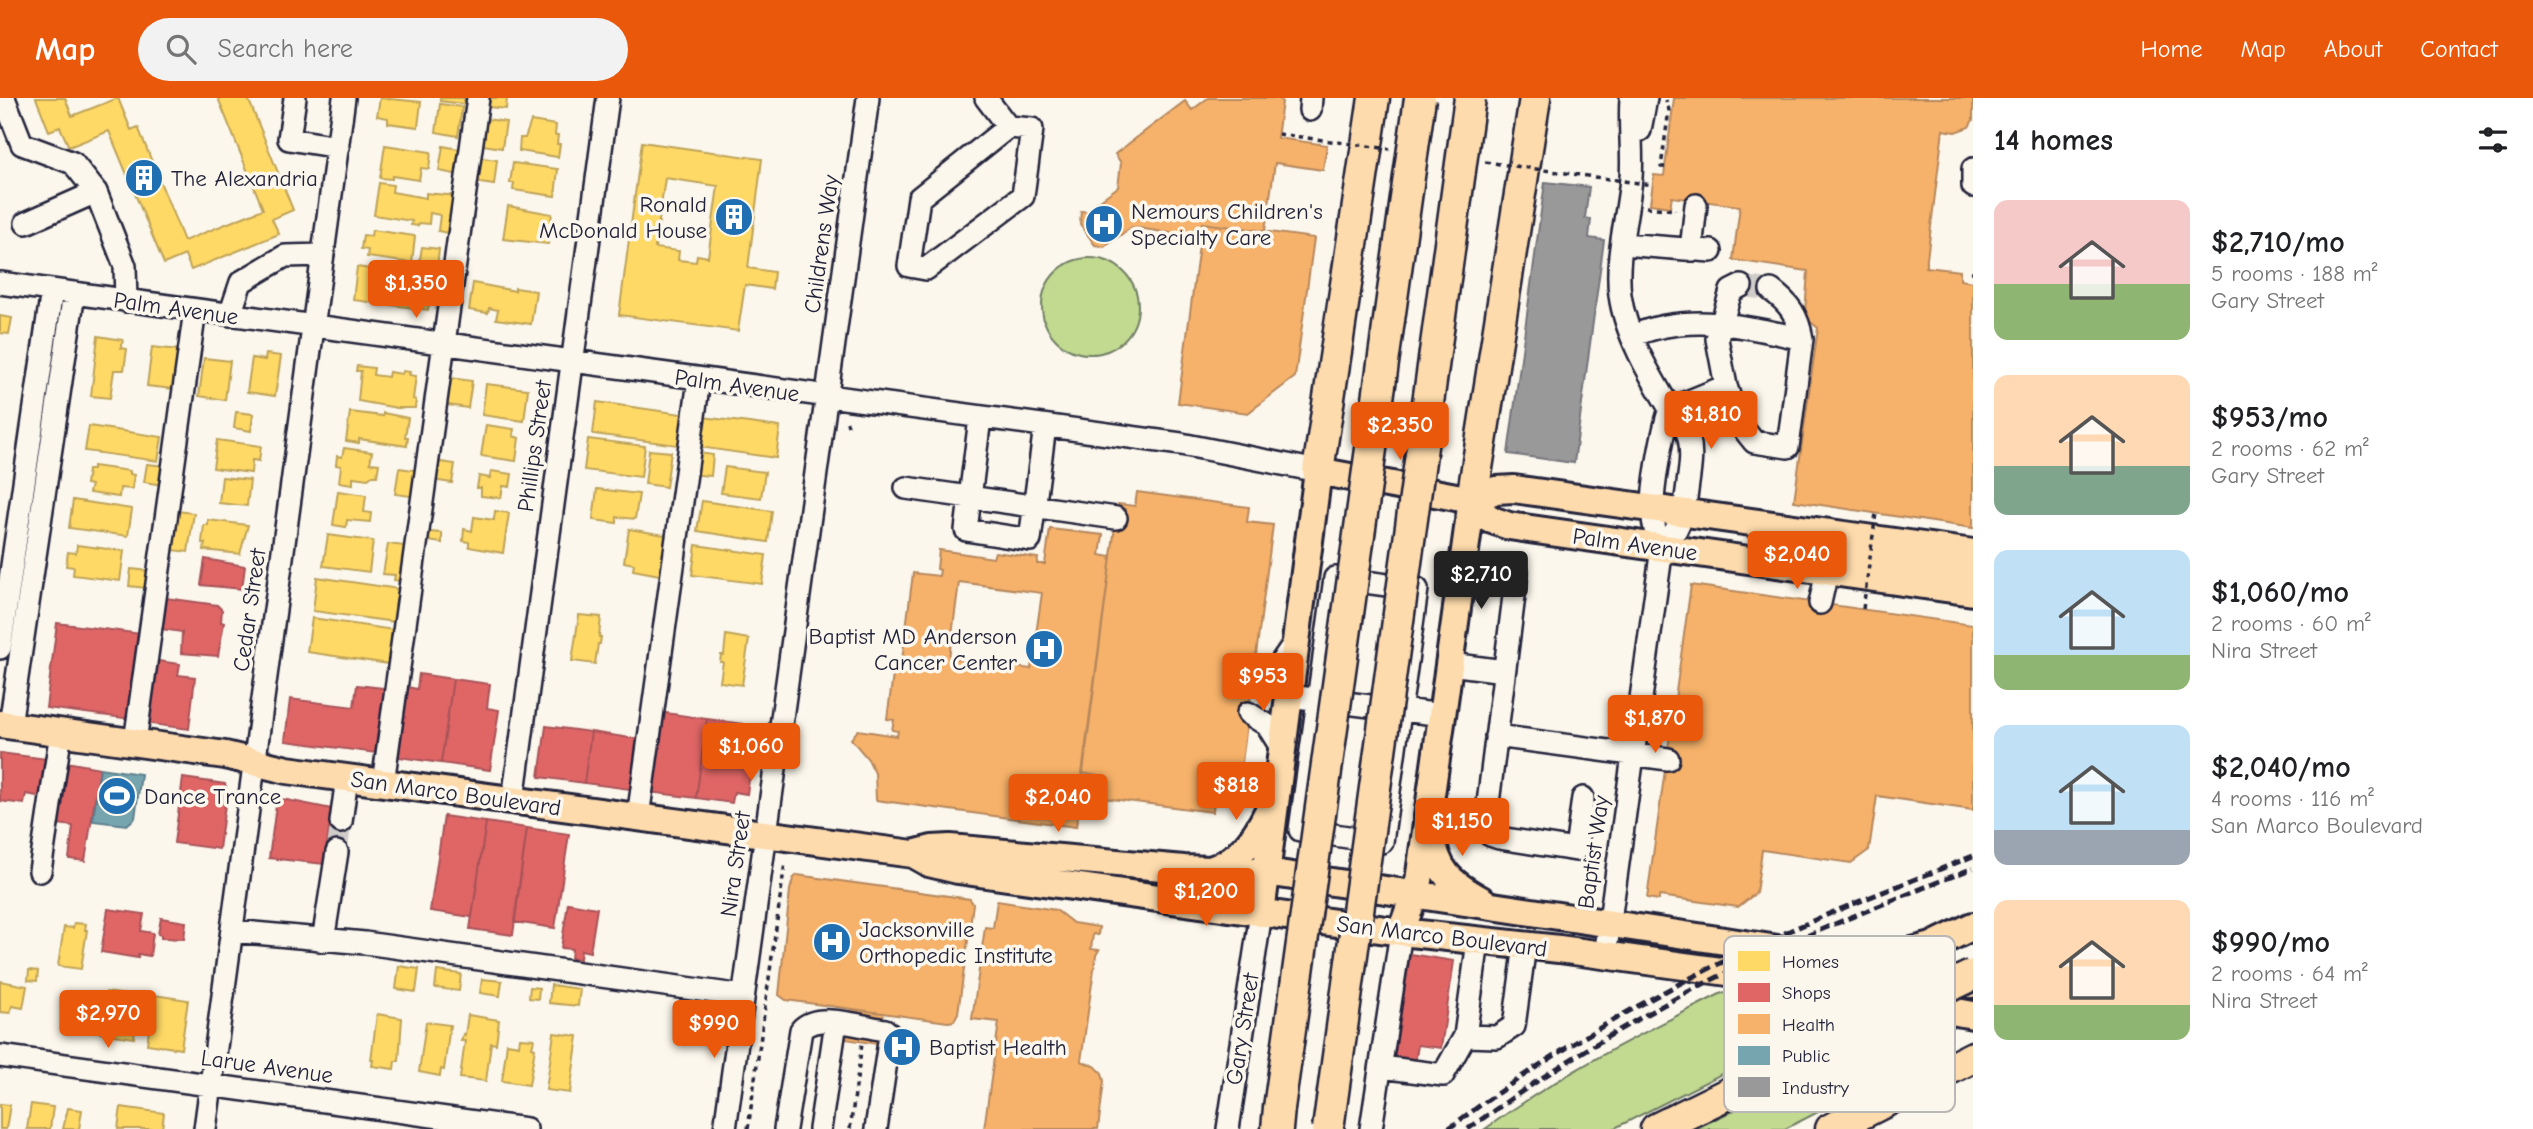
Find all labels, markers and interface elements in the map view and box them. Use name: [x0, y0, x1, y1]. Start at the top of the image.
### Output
search box: [138, 18, 628, 81]
text: Map: [35, 30, 96, 68]
icon: search: [162, 30, 200, 68]
text: Search here: [218, 34, 353, 64]
text: Home: [2141, 35, 2202, 63]
text: Map: [2240, 35, 2286, 63]
text: About: [2324, 35, 2382, 63]
text: Contact: [2420, 35, 2498, 63]
icon: filters: [2474, 121, 2512, 159]
text: 14 homes: [1994, 123, 2113, 158]
building icon: The Alexandria: [123, 157, 165, 199]
place label: The Alexandria: [171, 165, 318, 192]
street label: Childrens Way: [798, 172, 845, 315]
place label: Ronald McDonald House: [539, 191, 707, 244]
building icon: Ronald McDonald House: [713, 196, 755, 238]
place label: Nemours Children's Specialty Care: [1131, 198, 1323, 251]
hospital icon: Nemours Children's Specialty Care: [1083, 203, 1125, 245]
text: $2,710/mo: [2211, 225, 2345, 260]
icon: home: [2050, 228, 2134, 312]
pin: $1,350: [359, 260, 473, 320]
text: 5 rooms · 188 m²: [2211, 260, 2377, 287]
text: $1,350: [384, 269, 448, 296]
street label: Palm Avenue: [112, 286, 240, 331]
text: Gary Street: [2211, 287, 2324, 314]
street label: Palm Avenue: [673, 363, 801, 408]
street label: Phillips Street: [512, 377, 557, 514]
pin: $1,810: [1654, 392, 1768, 451]
text: $1,810: [1680, 400, 1742, 427]
text: $953/mo: [2211, 400, 2328, 435]
pin: $2,350: [1343, 402, 1457, 462]
icon: home: [2050, 403, 2134, 487]
text: $2,350: [1367, 411, 1433, 438]
text: 2 rooms · 62 m²: [2211, 435, 2369, 462]
text: Gary Street: [2211, 462, 2324, 489]
street label: Palm Avenue: [1571, 522, 1699, 567]
pin: $2,040: [1740, 532, 1854, 591]
text: $2,040: [1764, 540, 1830, 567]
street label: Cedar Street: [227, 545, 272, 673]
pin: $2,710: [1424, 552, 1538, 611]
text: $2,710: [1450, 560, 1512, 587]
text: $1,060/mo: [2211, 575, 2349, 610]
icon: home: [2050, 578, 2134, 662]
text: 2 rooms · 60 m²: [2211, 610, 2371, 637]
place label: Baptist MD Anderson Cancer Center: [809, 623, 1018, 676]
hospital icon: Baptist MD Anderson Cancer Center: [1023, 628, 1065, 670]
text: Nira Street: [2211, 637, 2317, 664]
pin: $953: [1222, 654, 1304, 713]
text: $953: [1238, 662, 1288, 689]
pin: $1,870: [1598, 696, 1712, 755]
text: $1,870: [1624, 704, 1686, 731]
pin: $1,060: [694, 724, 808, 783]
text: $1,060: [718, 732, 784, 759]
text: $2,040/mo: [2211, 750, 2351, 785]
icon: home: [2050, 753, 2134, 837]
pin: $818: [1195, 762, 1277, 822]
street label: San Marco Boulevard: [349, 765, 563, 822]
text: $818: [1213, 771, 1259, 798]
pin: $2,040: [1001, 774, 1115, 834]
sports icon: Dance Trance: [96, 775, 138, 817]
place label: Dance Trance: [144, 783, 281, 810]
text: $2,040: [1025, 783, 1091, 810]
text: 4 rooms · 116 m²: [2211, 785, 2374, 812]
street label: Baptist Way: [1572, 793, 1615, 911]
pin: $1,150: [1405, 798, 1519, 858]
text: $1,150: [1431, 807, 1493, 834]
street label: Nira Street: [715, 808, 756, 919]
text: San Marco Boulevard: [2211, 812, 2423, 839]
pin: $1,200: [1149, 868, 1263, 928]
text: $1,200: [1173, 877, 1239, 904]
street label: San Marco Boulevard: [1335, 910, 1549, 963]
place label: Jacksonville Orthopedic Institute: [859, 916, 1053, 969]
hospital icon: Jacksonville Orthopedic Institute: [811, 921, 853, 963]
text: $990/mo: [2211, 925, 2330, 960]
icon: home: [2050, 928, 2134, 1012]
legend: [1724, 936, 1955, 1112]
text: Homes: [1782, 951, 1839, 973]
text: 2 rooms · 64 m²: [2211, 960, 2368, 987]
street label: Gary Street: [1220, 970, 1265, 1087]
text: Shops: [1782, 982, 1831, 1004]
text: Nira Street: [2211, 987, 2317, 1014]
pin: $2,970: [51, 990, 165, 1050]
text: $2,970: [75, 999, 141, 1026]
pin: $990: [673, 1000, 755, 1060]
text: $990: [688, 1009, 740, 1036]
text: Health: [1782, 1014, 1835, 1036]
hospital icon: Baptist Health: [881, 1026, 923, 1068]
place label: Baptist Health: [929, 1034, 1067, 1061]
street label: Larue Avenue: [199, 1044, 335, 1089]
text: Public: [1782, 1045, 1830, 1067]
text: Industry: [1782, 1077, 1850, 1099]

